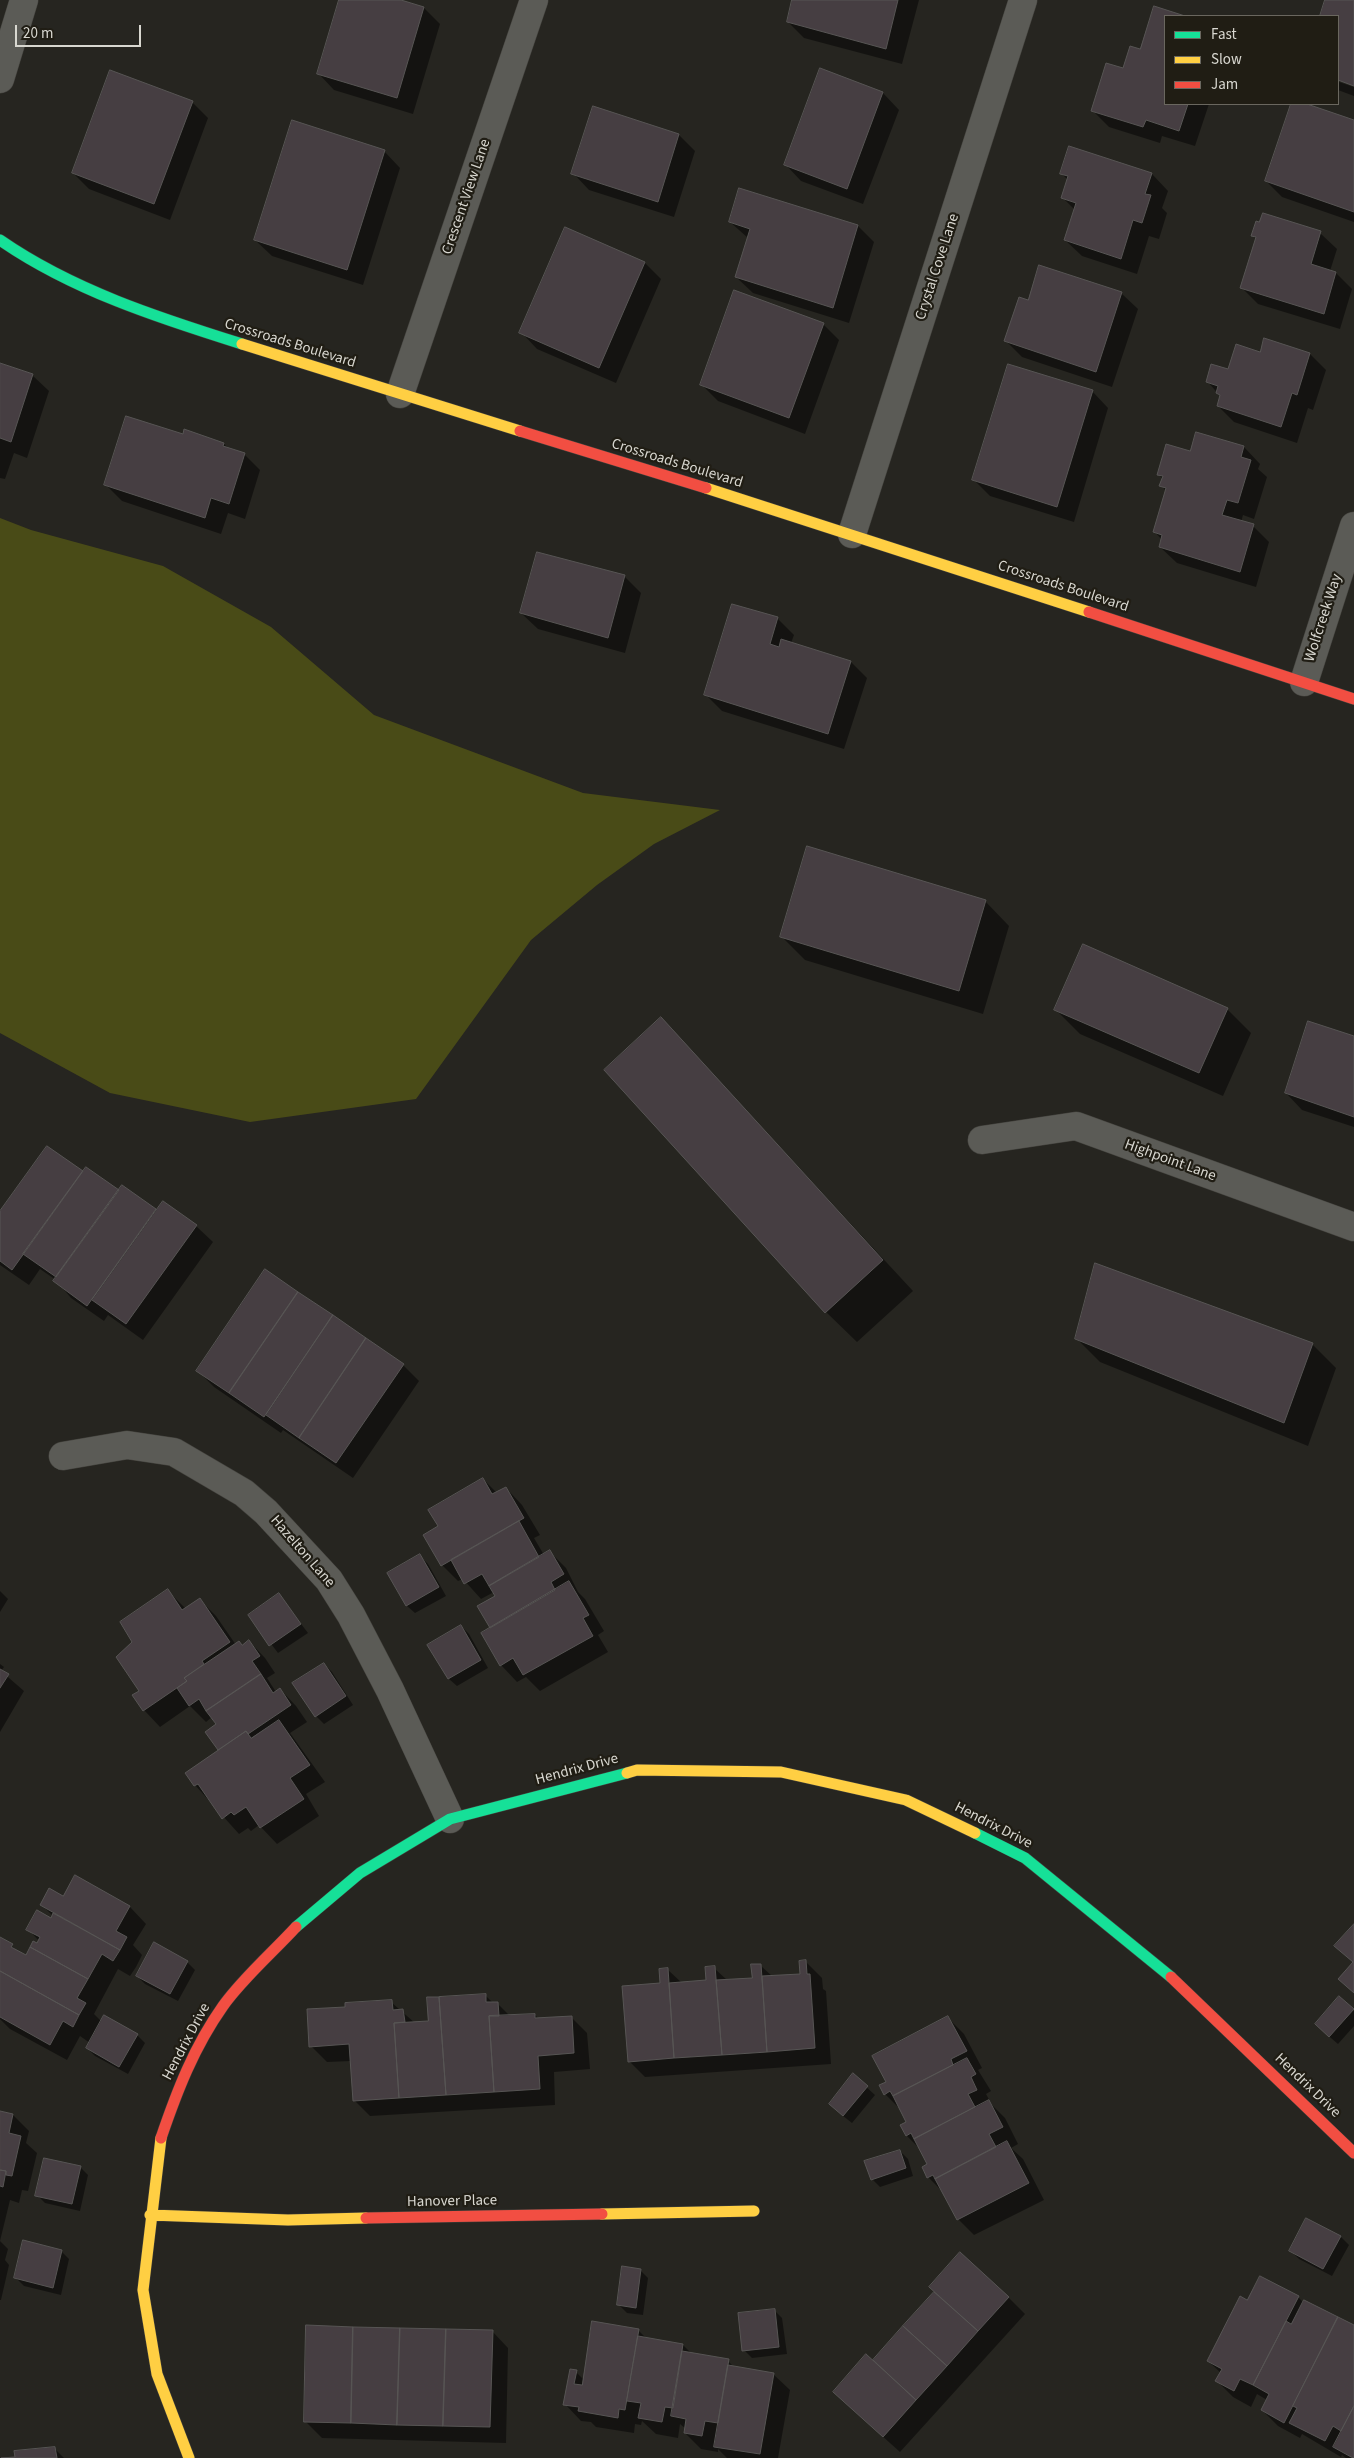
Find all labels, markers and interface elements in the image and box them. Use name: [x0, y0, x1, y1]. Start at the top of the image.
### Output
scale bar: [18, 15, 144, 47]
legend: [1164, 15, 1339, 105]
text: 20 m: [23, 23, 53, 44]
text: Fast: [1211, 24, 1237, 45]
text: Slow: [1211, 49, 1242, 70]
text: Jam: [1211, 74, 1238, 95]
street label: Crescent View Lane: [439, 137, 495, 257]
street label: Crystal Cove Lane: [912, 212, 964, 322]
street label: Crossroads Boulevard: [222, 315, 358, 373]
street label: Crossroads Boulevard: [609, 435, 745, 493]
street label: Crossroads Boulevard: [995, 557, 1131, 617]
street label: Wolfcreek Way: [1301, 572, 1347, 664]
street label: Highpoint Lane: [1122, 1136, 1218, 1186]
street label: Hazelton Lane: [266, 1512, 338, 1592]
street label: Hendrix Drive: [534, 1750, 620, 1790]
street label: Hendrix Drive: [951, 1799, 1035, 1853]
street label: Hendrix Drive: [159, 2000, 215, 2084]
street label: Hendrix Drive: [1270, 2050, 1344, 2122]
street label: Hanover Place: [407, 2192, 497, 2212]

